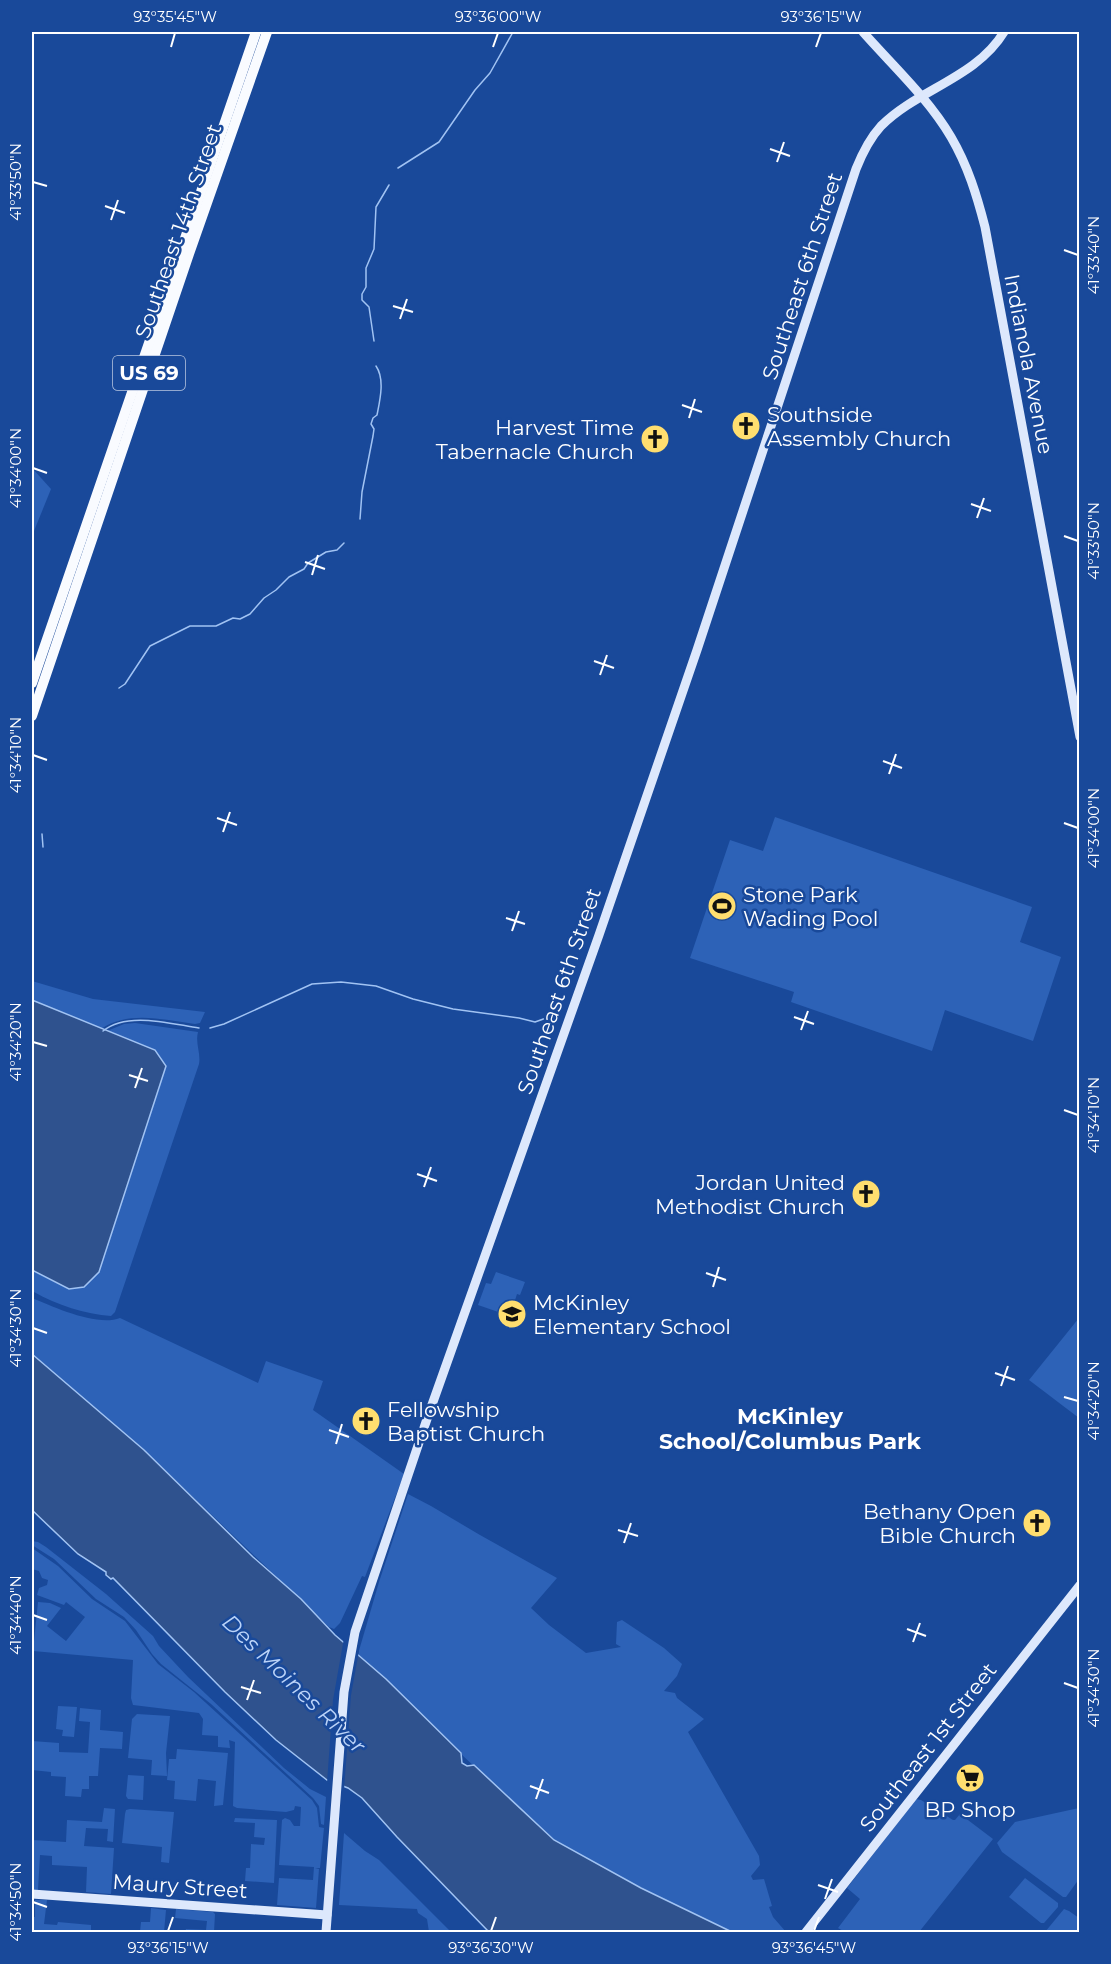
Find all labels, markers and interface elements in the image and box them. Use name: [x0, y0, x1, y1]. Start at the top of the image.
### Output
text: 93°35'45"W: [133, 7, 217, 26]
text: 93°36'00"W: [455, 7, 542, 26]
text: 93°36'15"W: [780, 7, 862, 26]
street label: Southeast 14th Street: [130, 121, 226, 341]
text: 41°33'50"N: [6, 143, 25, 221]
street label: Southeast 6th Street: [757, 169, 847, 383]
text: 41°33'40"N: [1084, 216, 1103, 294]
street label: Indianola Avenue: [999, 272, 1059, 456]
road number: US 69: [113, 356, 185, 390]
place label: Southside Assembly Church: [767, 402, 951, 451]
church icon: Southside Assembly Church: [730, 410, 762, 442]
place label: Harvest Time Tabernacle Church: [436, 415, 634, 464]
church icon: Harvest Time Tabernacle Church: [639, 423, 671, 455]
text: 41°34'00"N: [6, 428, 25, 508]
text: 41°33'50"N: [1084, 502, 1103, 580]
text: 41°34'10"N: [6, 717, 25, 793]
text: 41°34'00"N: [1084, 788, 1103, 868]
place label: Stone Park Wading Pool: [743, 882, 878, 931]
street label: Southeast 6th Street: [512, 885, 606, 1097]
sports icon: Stone Park Wading Pool: [706, 890, 738, 922]
text: 41°34'20"N: [6, 1002, 25, 1082]
text: 41°34'10"N: [1084, 1077, 1103, 1153]
place label: Jordan United Methodist Church: [655, 1170, 845, 1219]
church icon: Jordan United Methodist Church: [850, 1178, 882, 1210]
text: 41°34'30"N: [6, 1289, 25, 1368]
place label: McKinley Elementary School: [533, 1290, 731, 1339]
school or university icon: McKinley Elementary School: [496, 1298, 528, 1330]
text: 41°34'20"N: [1084, 1361, 1103, 1441]
place label: Fellowship Baptist Church: [387, 1397, 545, 1446]
district label: McKinley School/Columbus Park: [659, 1403, 922, 1455]
church icon: Fellowship Baptist Church: [350, 1405, 382, 1437]
place label: Bethany Open Bible Church: [863, 1499, 1016, 1548]
church icon: Bethany Open Bible Church: [1021, 1507, 1053, 1539]
text: 41°34'40"N: [6, 1575, 25, 1655]
water label: Des Moines River: [217, 1609, 372, 1760]
text: 41°34'30"N: [1084, 1649, 1103, 1728]
street label: Southeast 1st Street: [854, 1658, 1002, 1836]
supermarket icon: BP Shop: [954, 1762, 986, 1794]
place label: BP Shop: [925, 1797, 1015, 1822]
text: 41°34'50"N: [6, 1863, 25, 1941]
street label: Maury Street: [112, 1869, 248, 1903]
text: 93°36'15"W: [127, 1938, 209, 1957]
text: 93°36'30"W: [448, 1938, 534, 1957]
text: 93°36'45"W: [772, 1938, 856, 1957]

